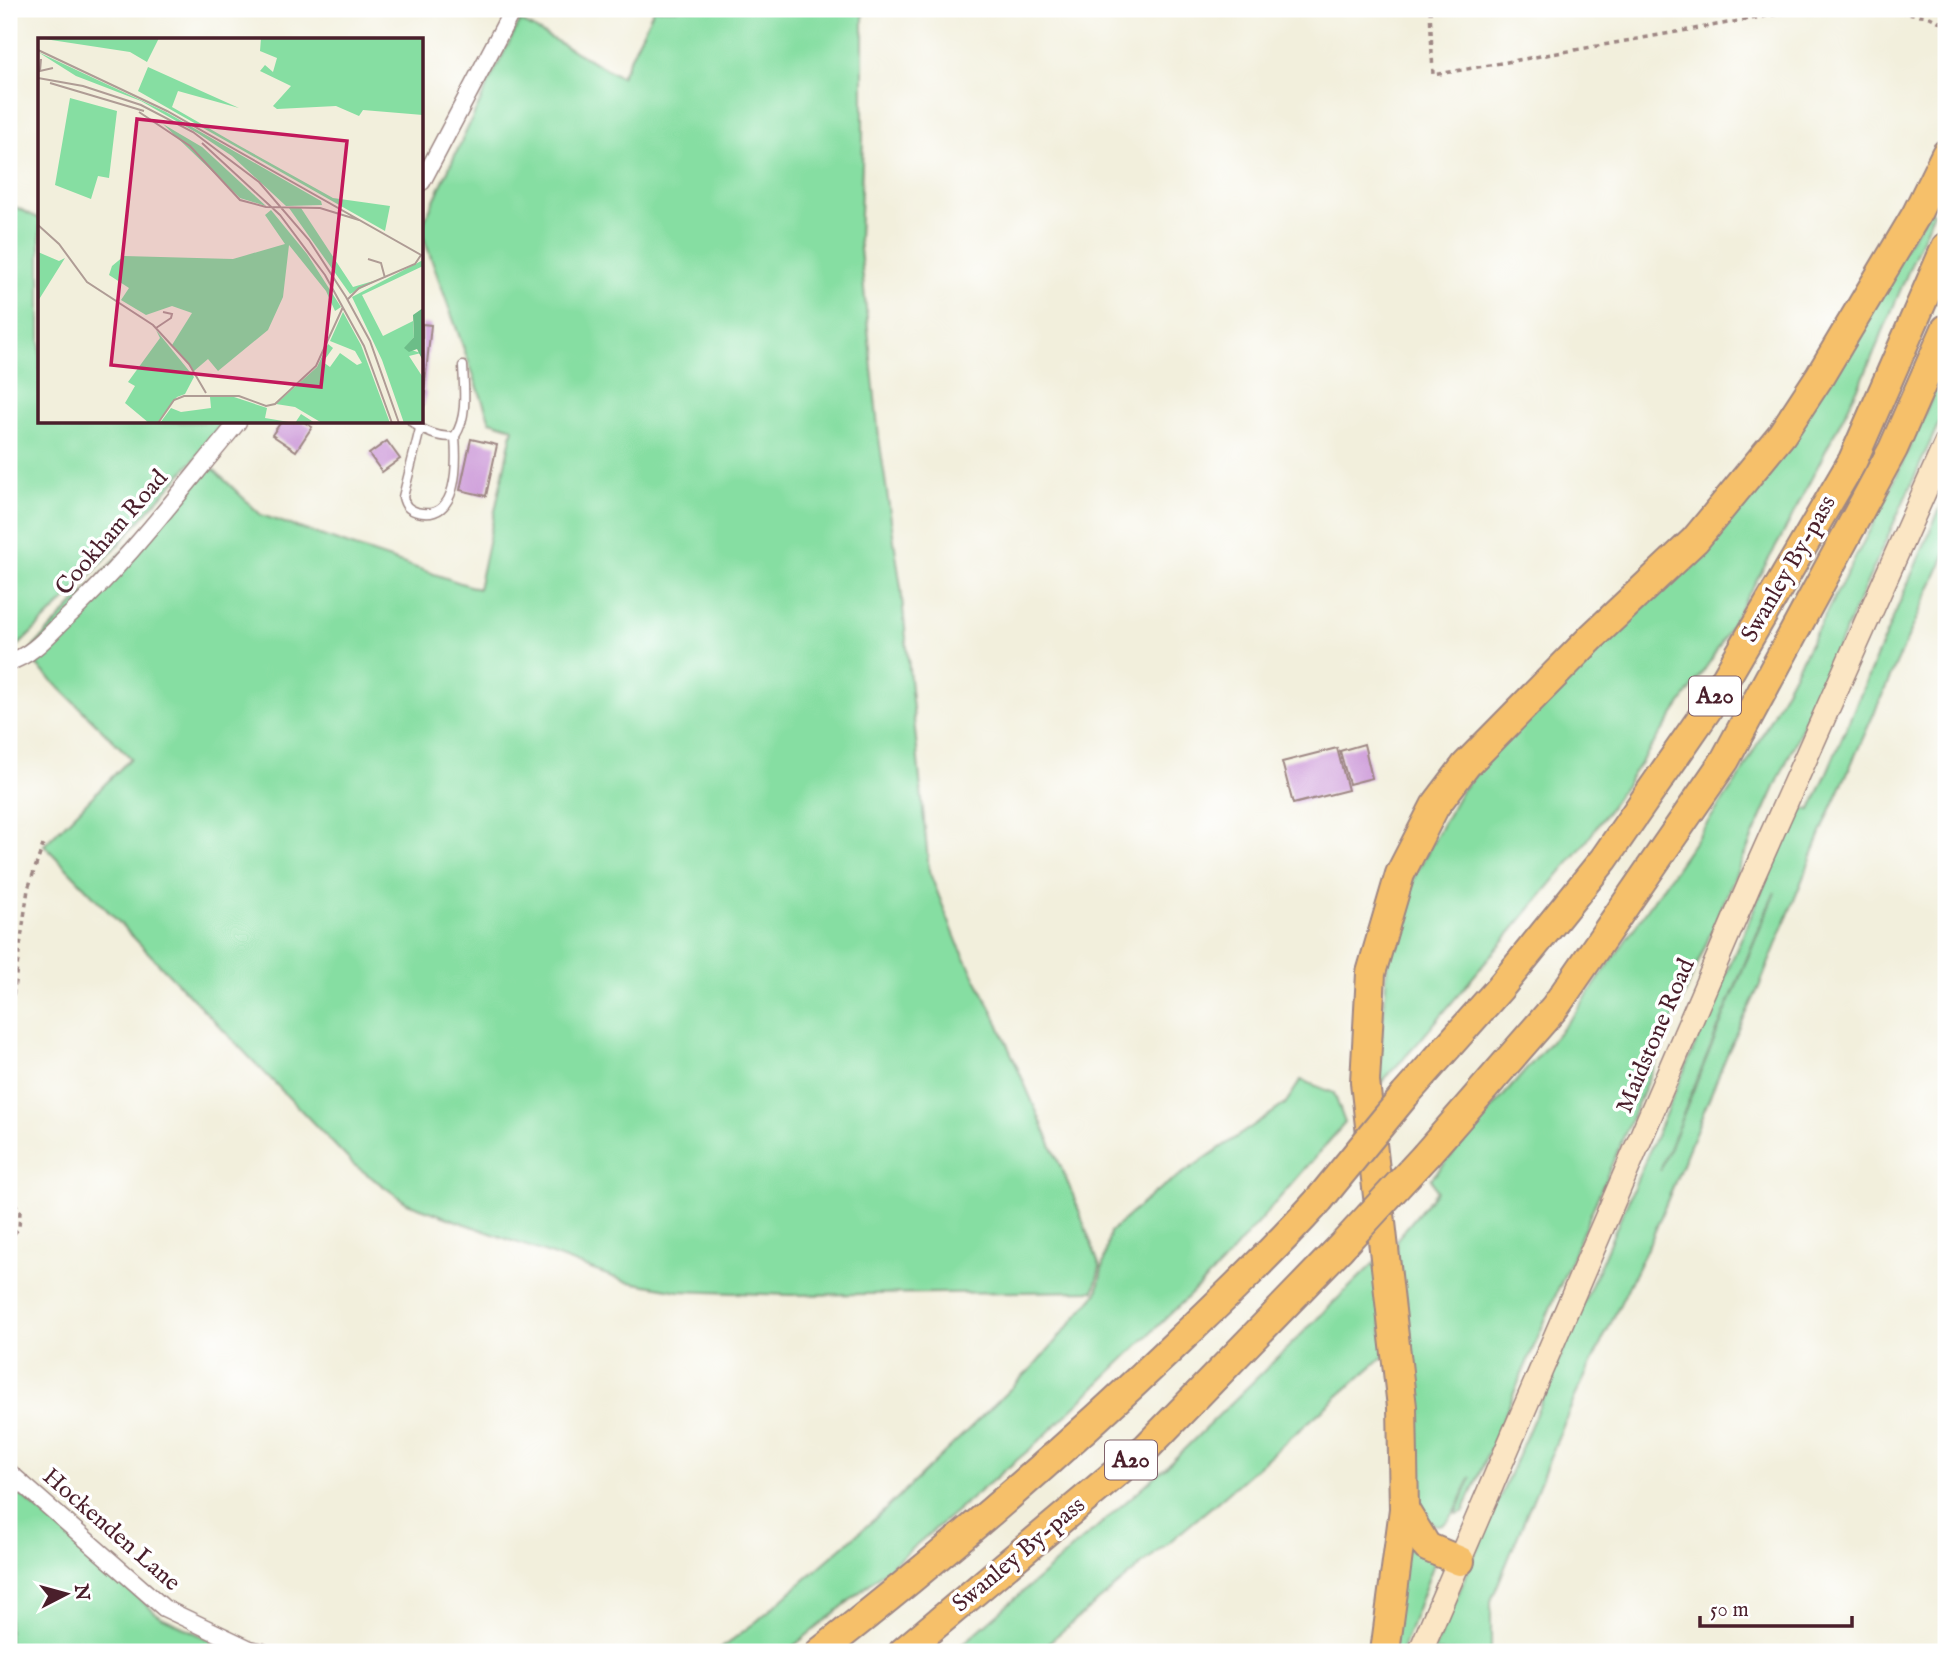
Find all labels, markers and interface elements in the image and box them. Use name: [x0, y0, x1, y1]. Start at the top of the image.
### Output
inset map: [38, 38, 424, 424]
street label: Cookham Road: [49, 463, 175, 602]
street label: Swanley By-pass: [1734, 490, 1844, 648]
road number: A20: [1689, 676, 1741, 716]
street label: Maidstone Road: [1610, 954, 1703, 1118]
road number: A20: [1105, 1441, 1157, 1480]
street label: Hockenden Lane: [36, 1462, 186, 1598]
street label: Swanley By-pass: [946, 1490, 1092, 1620]
north arrow: [32, 1560, 102, 1630]
text: N: [68, 1582, 94, 1602]
scale bar: [1700, 1584, 1852, 1628]
text: 50 m: [1710, 1597, 1749, 1624]

